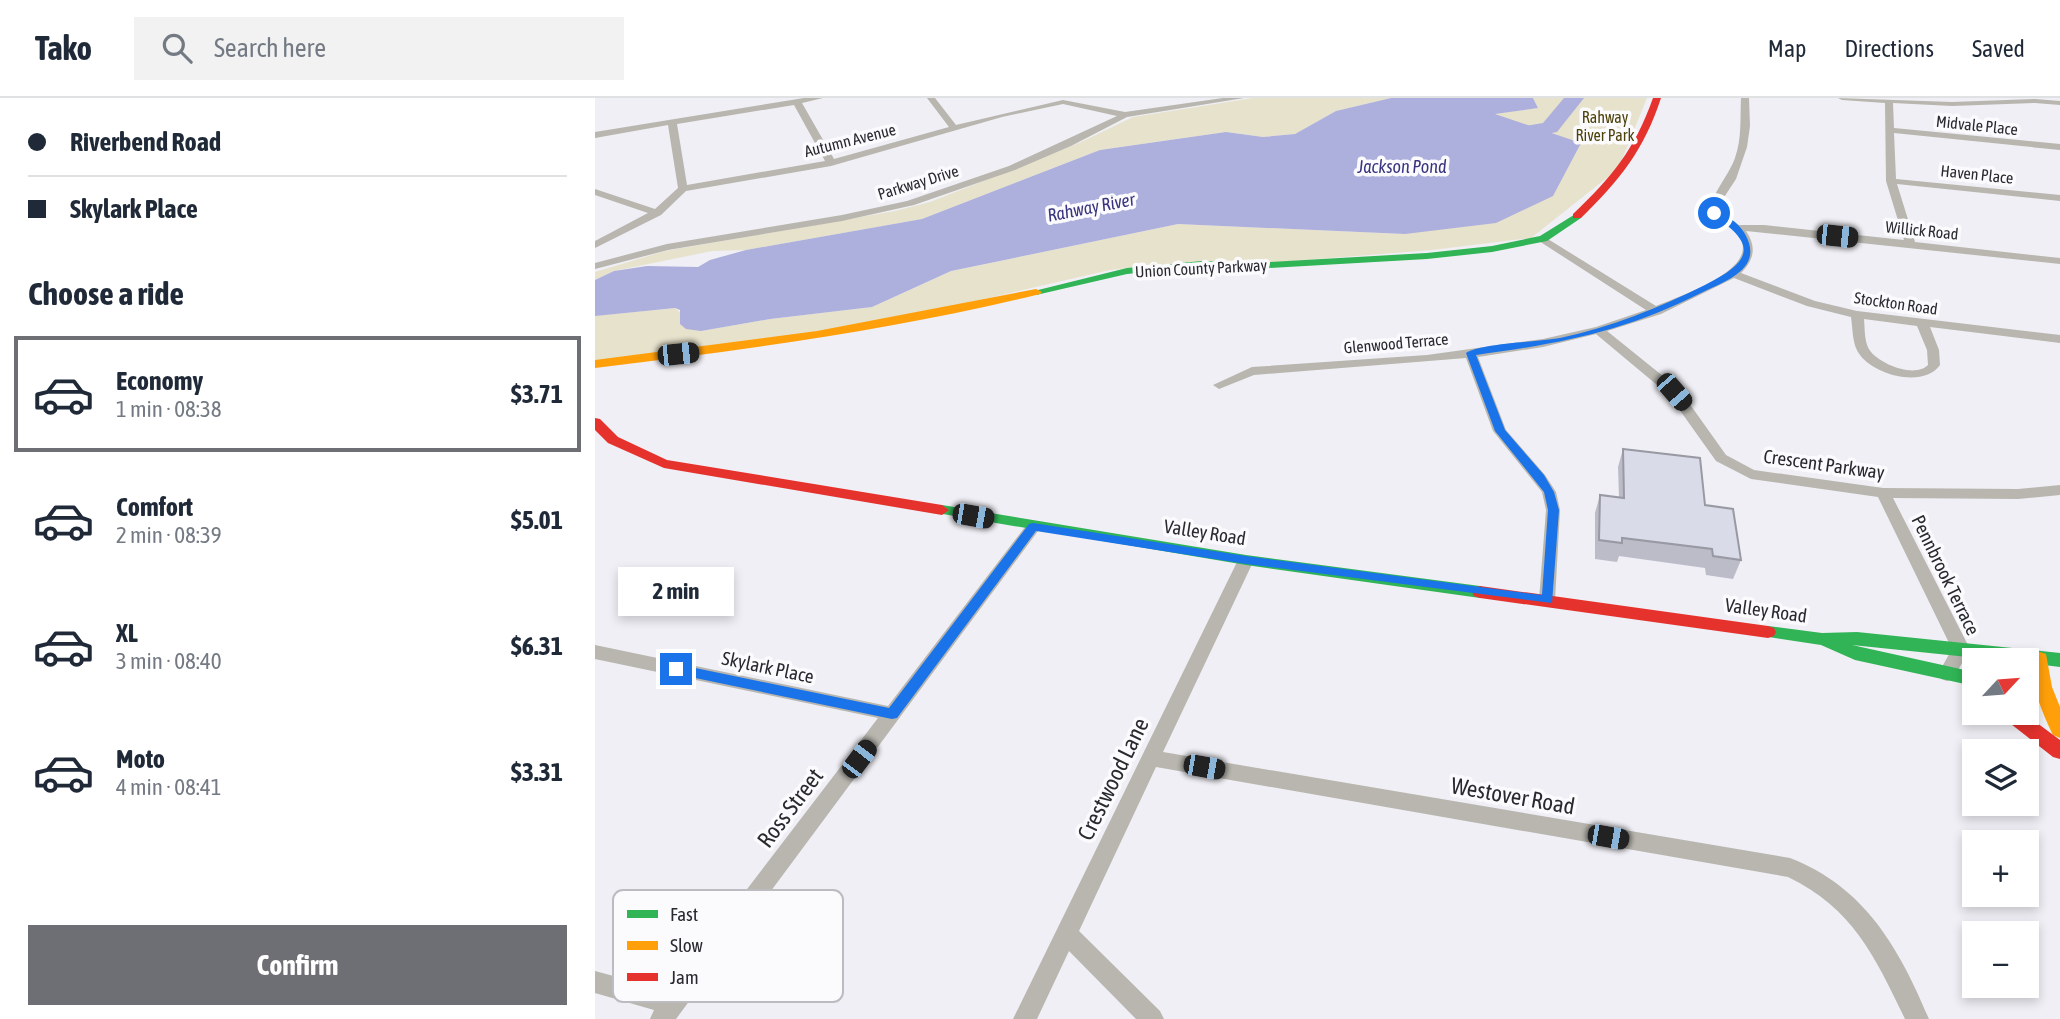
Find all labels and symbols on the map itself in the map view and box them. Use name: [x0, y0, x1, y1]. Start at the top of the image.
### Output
park label: Rahway River Park: [1575, 108, 1635, 144]
street label: Midvale Place: [1935, 112, 2019, 138]
street label: Autumn Avenue: [802, 120, 898, 160]
water label: Jackson Pond: [1356, 156, 1447, 177]
street label: Parkway Drive: [875, 161, 961, 204]
street label: Haven Place: [1940, 161, 2014, 187]
water label: Rahway River: [1045, 188, 1137, 226]
route start: [1698, 197, 1730, 229]
street label: Willick Road: [1885, 217, 1959, 243]
car: [1816, 223, 1859, 249]
street label: Union County Parkway: [1135, 256, 1268, 281]
street label: Stockton Road: [1853, 288, 1939, 318]
street label: Glenwood Terrace: [1343, 329, 1449, 357]
car: [657, 341, 700, 367]
car: [1653, 369, 1696, 415]
street label: Crescent Parkway: [1762, 445, 1886, 483]
car: [951, 502, 996, 530]
street label: Pennbrook Terrace: [1907, 511, 1985, 639]
street label: Valley Road: [1162, 515, 1248, 549]
callout: 2 min: [618, 568, 734, 616]
street label: Valley Road: [1724, 593, 1808, 627]
street label: Skylark Place: [720, 647, 816, 687]
north arrow: [1962, 648, 2039, 724]
route end: [660, 653, 692, 685]
street label: Crestwood Lane: [1072, 714, 1154, 844]
car: [838, 736, 881, 782]
car: [1182, 753, 1227, 781]
street label: Ross Street: [752, 763, 828, 853]
street label: Westover Road: [1449, 772, 1577, 820]
car: [1586, 823, 1631, 851]
legend: [613, 890, 843, 1002]
text: Fast: [670, 903, 698, 925]
text: Slow: [670, 934, 704, 956]
text: Jam: [670, 966, 699, 988]

